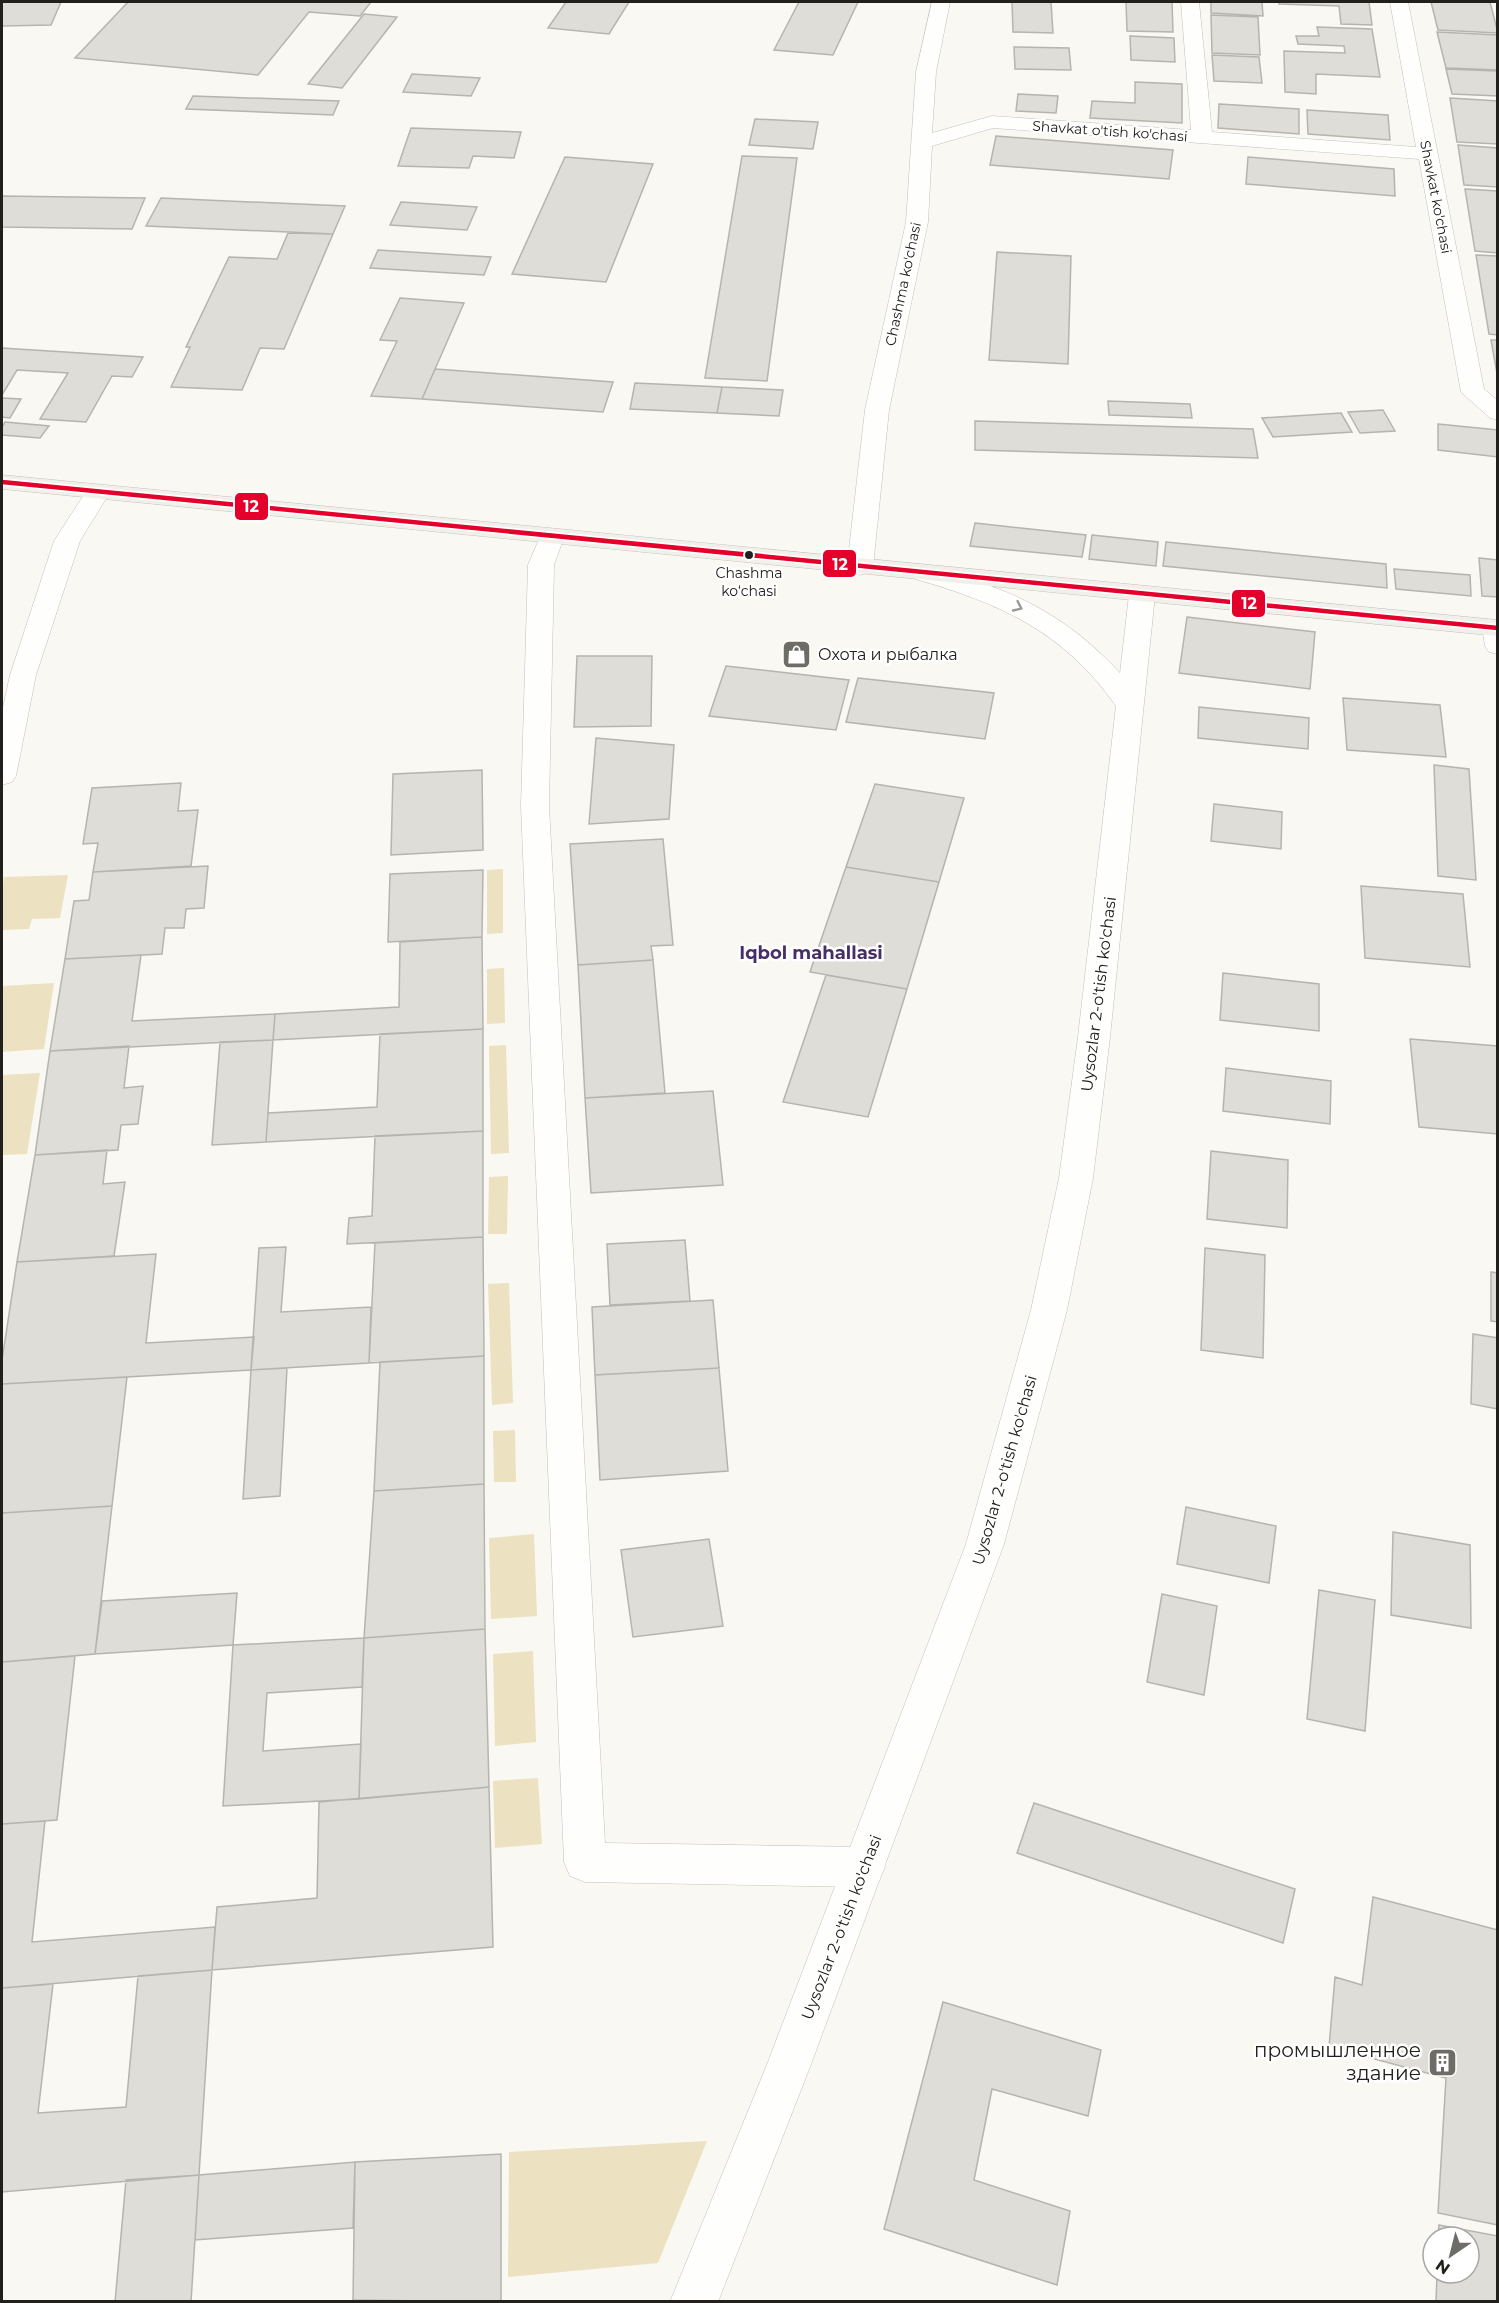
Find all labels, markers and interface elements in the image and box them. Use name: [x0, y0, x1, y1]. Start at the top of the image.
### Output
street label: Shavkat o'tish ko'chasi: [1032, 117, 1188, 145]
street label: Shavkat ko'chasi: [1416, 139, 1456, 255]
street label: Chashma ko'chasi: [881, 220, 925, 348]
line badge: 12: [234, 492, 269, 521]
text: 12: [243, 497, 259, 516]
marker: Chashma ko‘chasi: [743, 549, 755, 561]
line badge: 12: [822, 549, 857, 578]
text: 12: [832, 555, 848, 574]
place label: Chashma ko‘chasi: [715, 564, 783, 600]
line badge: 12: [1231, 589, 1266, 618]
text: 12: [1241, 594, 1257, 613]
one-way arrow: [1012, 600, 1023, 612]
shop icon: Охота и рыбалка: [781, 638, 813, 670]
place label: Охота и рыбалка: [818, 645, 958, 664]
street label: Uysozlar 2-o'tish ko'chasi: [1077, 895, 1120, 1093]
district label: Iqbol mahallasi: [739, 942, 883, 964]
street label: Uysozlar 2-o'tish ko'chasi: [968, 1373, 1041, 1567]
street label: Uysozlar 2-o'tish ko'chasi: [797, 1832, 886, 2022]
place label: промышленное здание: [1254, 2038, 1421, 2085]
building icon: промышленное здание: [1426, 2046, 1458, 2078]
north arrow: [1421, 2225, 1481, 2285]
text: N: [1432, 2255, 1453, 2278]

